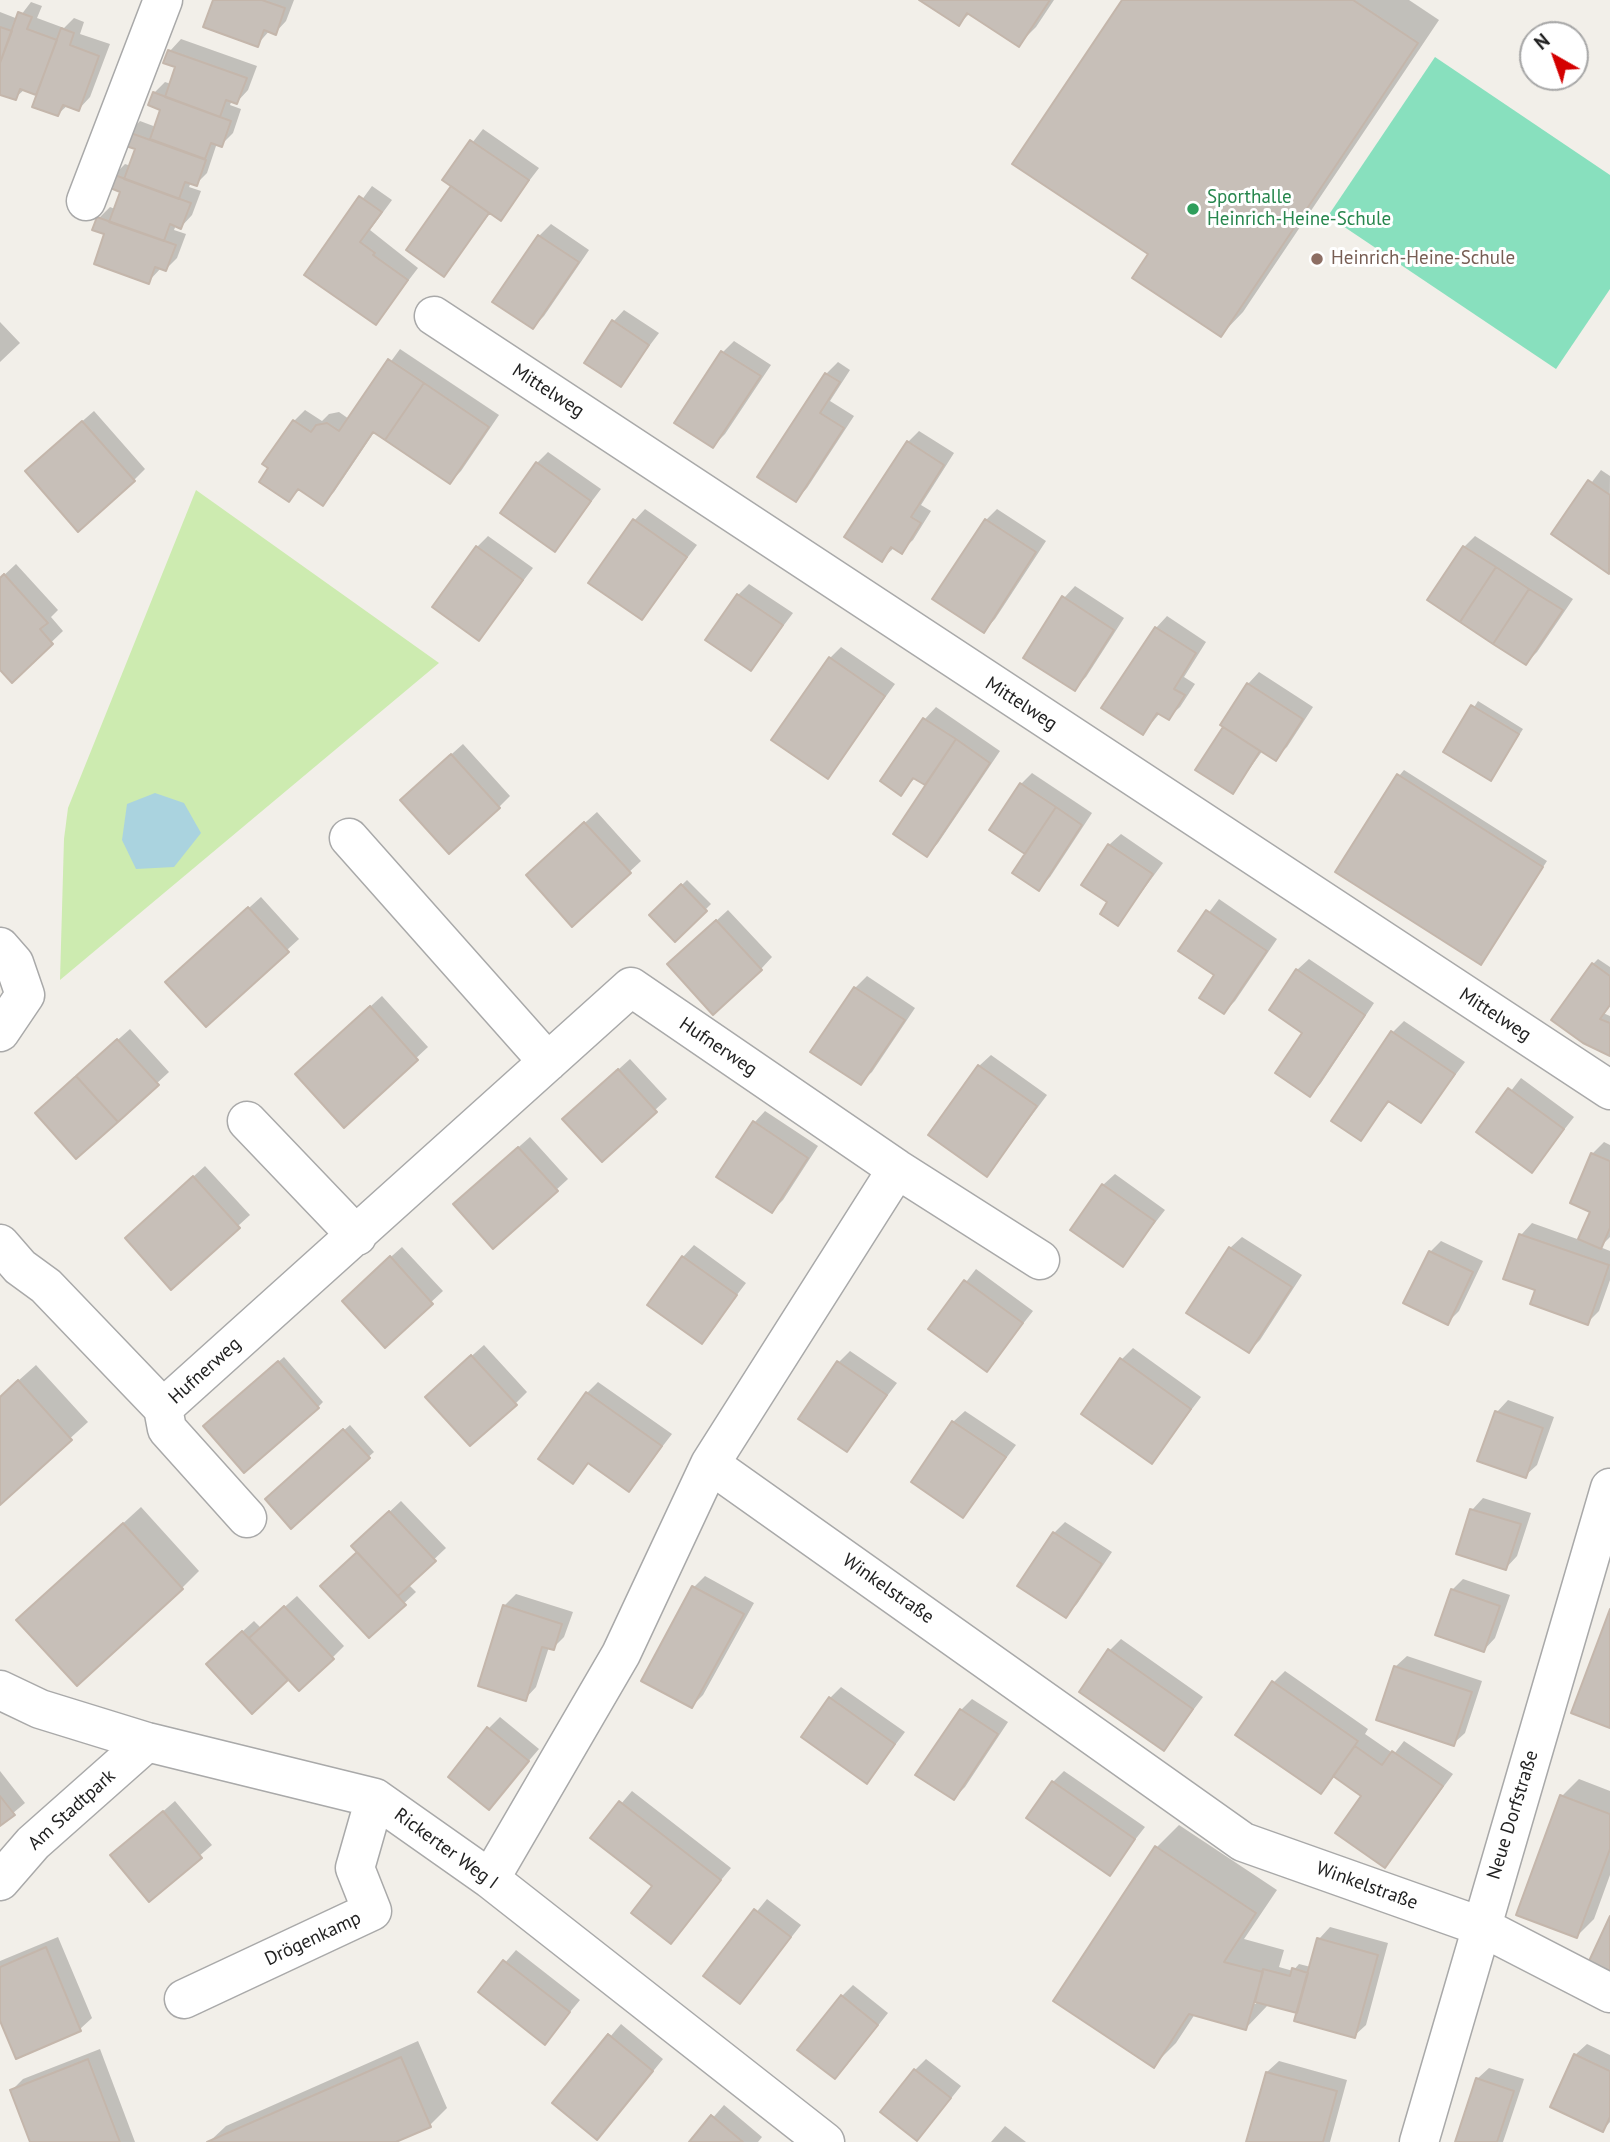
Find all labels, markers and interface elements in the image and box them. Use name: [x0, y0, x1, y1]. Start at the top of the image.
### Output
north arrow: [1519, 21, 1589, 91]
text: N: [1529, 28, 1554, 55]
place label: Sporthalle Heinrich-Heine-Schule: [1207, 187, 1391, 231]
marker: Sporthalle Heinrich-Heine-Schule: [1185, 201, 1201, 217]
place label: Heinrich-Heine-Schule: [1331, 248, 1515, 270]
marker: Heinrich-Heine-Schule: [1309, 251, 1325, 267]
street label: Mittelweg: [508, 359, 588, 423]
street label: Mittelweg: [981, 672, 1061, 736]
street label: Mittelweg: [1455, 983, 1535, 1047]
street label: Hufnerweg: [675, 1013, 761, 1081]
street label: Hufnerweg: [164, 1333, 246, 1409]
street label: Winkelstraße: [838, 1549, 938, 1629]
street label: Neue Dorfstraße: [1483, 1748, 1543, 1882]
street label: Am Stadtpark: [24, 1765, 120, 1855]
street label: Rickerter Weg I: [389, 1804, 503, 1894]
street label: Winkelstraße: [1313, 1857, 1421, 1915]
street label: Drögenkamp: [261, 1907, 365, 1971]

